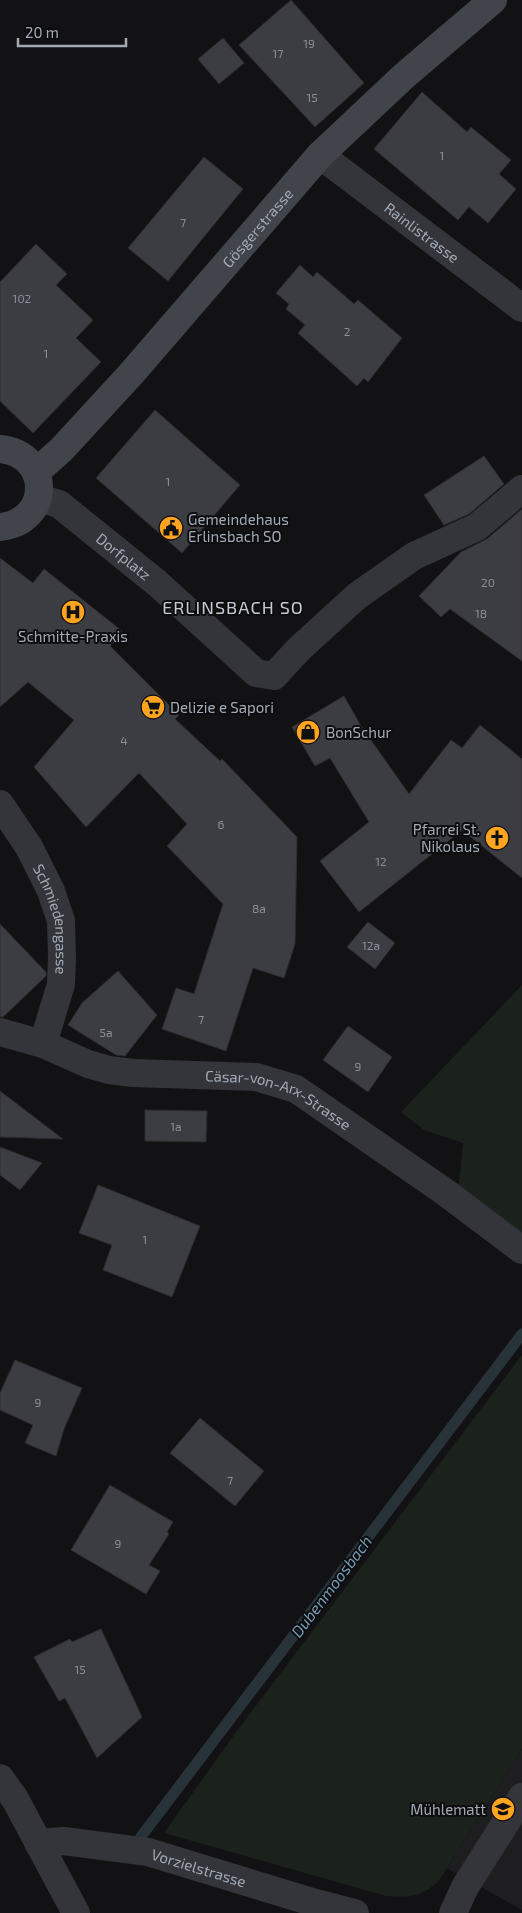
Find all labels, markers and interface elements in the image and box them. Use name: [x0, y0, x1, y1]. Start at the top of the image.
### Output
scale bar: [18, 15, 125, 47]
text: 20 m: [25, 23, 59, 41]
house number: 19: [303, 36, 315, 50]
house number: 17: [273, 46, 283, 60]
house number: 15: [306, 90, 318, 104]
house number: 1: [440, 148, 444, 162]
street label: Gösgerstrasse: [218, 184, 296, 271]
street label: Rainlistrasse: [381, 198, 463, 266]
house number: 7: [180, 215, 186, 229]
house number: 102: [13, 291, 32, 305]
house number: 2: [344, 324, 351, 338]
house number: 1: [44, 346, 48, 360]
house number: 1: [166, 474, 170, 488]
place label: Gemeindehaus Erlinsbach SO: [188, 510, 289, 545]
public building icon: Gemeindehaus Erlinsbach SO: [158, 515, 184, 541]
street label: Dorfplatz: [93, 529, 155, 584]
house number: 20: [481, 575, 495, 589]
district label: ERLINSBACH SO: [162, 596, 304, 618]
hospital icon: Schmitte-Praxis: [60, 599, 86, 625]
house number: 18: [475, 606, 487, 620]
place label: Schmitte-Praxis: [18, 627, 128, 645]
supermarket icon: Delizie e Sapori: [140, 694, 166, 720]
place label: Delizie e Sapori: [170, 698, 274, 716]
shop icon: BonSchur: [295, 719, 321, 745]
place label: BonSchur: [326, 723, 392, 741]
house number: 4: [120, 733, 128, 747]
house number: 6: [218, 817, 225, 831]
place label: Pfarrei St. Nikolaus: [413, 820, 480, 855]
church icon: Pfarrei St. Nikolaus: [484, 825, 510, 851]
house number: 12: [375, 854, 387, 868]
street label: Schmiedengasse: [30, 861, 71, 975]
house number: 8a: [252, 901, 266, 915]
house number: 12a: [362, 938, 380, 952]
house number: 7: [198, 1012, 204, 1026]
house number: 5a: [99, 1025, 113, 1039]
house number: 9: [355, 1059, 362, 1073]
street label: Cäsar-von-Arx-Strasse: [205, 1066, 355, 1133]
house number: 1a: [170, 1119, 182, 1133]
house number: 1: [143, 1232, 147, 1246]
house number: 9: [35, 1395, 42, 1409]
house number: 7: [227, 1473, 233, 1487]
water label: Dubenmoosbach: [287, 1532, 375, 1640]
house number: 9: [115, 1536, 122, 1550]
house number: 15: [74, 1662, 86, 1676]
school or university icon: Mühlematt: [490, 1796, 516, 1822]
place label: Mühlematt: [410, 1800, 486, 1818]
street label: Vorzielstrasse: [149, 1845, 248, 1890]

